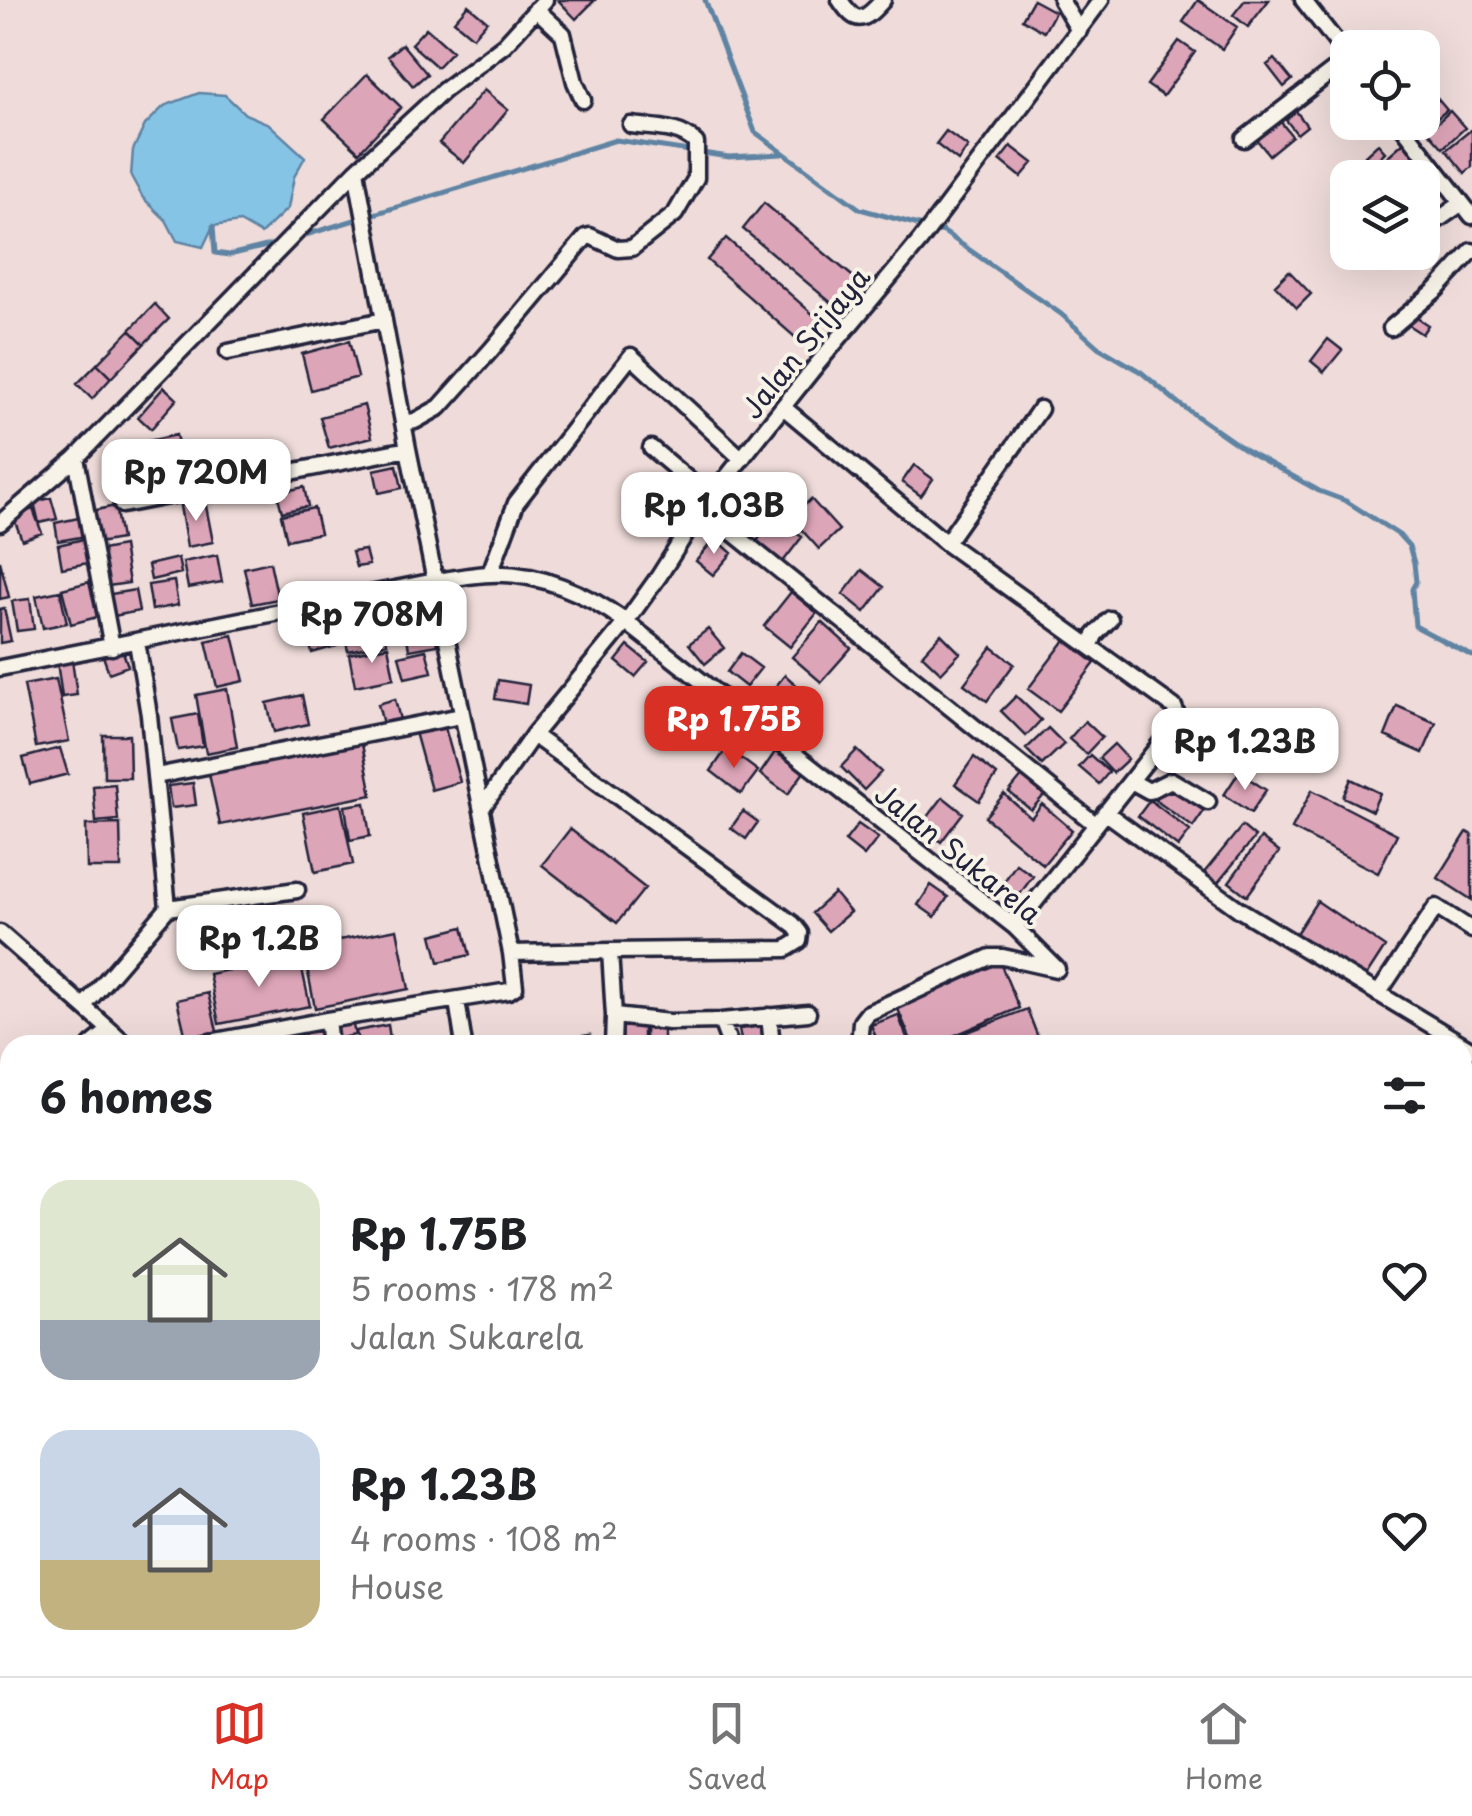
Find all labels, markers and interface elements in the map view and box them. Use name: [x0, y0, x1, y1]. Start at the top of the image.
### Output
map controls: [1330, 30, 1440, 270]
button: locate: [1330, 30, 1440, 140]
button: layers: [1330, 160, 1440, 270]
street label: Jalan Srijaya: [730, 257, 880, 427]
pin: Rp 720M: [104, 439, 288, 524]
text: Rp 720M: [124, 447, 268, 495]
pin: Rp 1.03B: [611, 472, 817, 557]
text: Rp 1.03B: [643, 480, 785, 528]
pin: Rp 708M: [280, 581, 464, 666]
text: Rp 708M: [300, 589, 444, 637]
pin: Rp 1.75B: [631, 686, 837, 771]
text: Rp 1.75B: [666, 694, 802, 742]
pin: Rp 1.23B: [1142, 708, 1348, 793]
text: Rp 1.23B: [1174, 716, 1316, 764]
street label: Jalan Sukarela: [866, 772, 1052, 934]
pin: Rp 1.2B: [167, 905, 351, 990]
text: Rp 1.2B: [198, 913, 320, 961]
text: 6 homes: [40, 1064, 213, 1127]
icon: filters: [1377, 1068, 1432, 1123]
text: Rp 1.75B: [350, 1201, 528, 1264]
icon: home: [120, 1220, 240, 1340]
icon: heart: [1377, 1253, 1432, 1308]
text: 5 rooms · 178 m²: [350, 1264, 614, 1312]
text: Jalan Sukarela: [350, 1312, 583, 1360]
text: Rp 1.23B: [350, 1451, 538, 1514]
icon: home: [120, 1470, 240, 1590]
icon: heart: [1377, 1503, 1432, 1558]
text: 4 rooms · 108 m²: [350, 1514, 618, 1562]
text: House: [350, 1562, 444, 1610]
tab: Map: [209, 1696, 269, 1799]
tab: Saved: [687, 1696, 767, 1799]
tab: Home: [1185, 1696, 1263, 1799]

